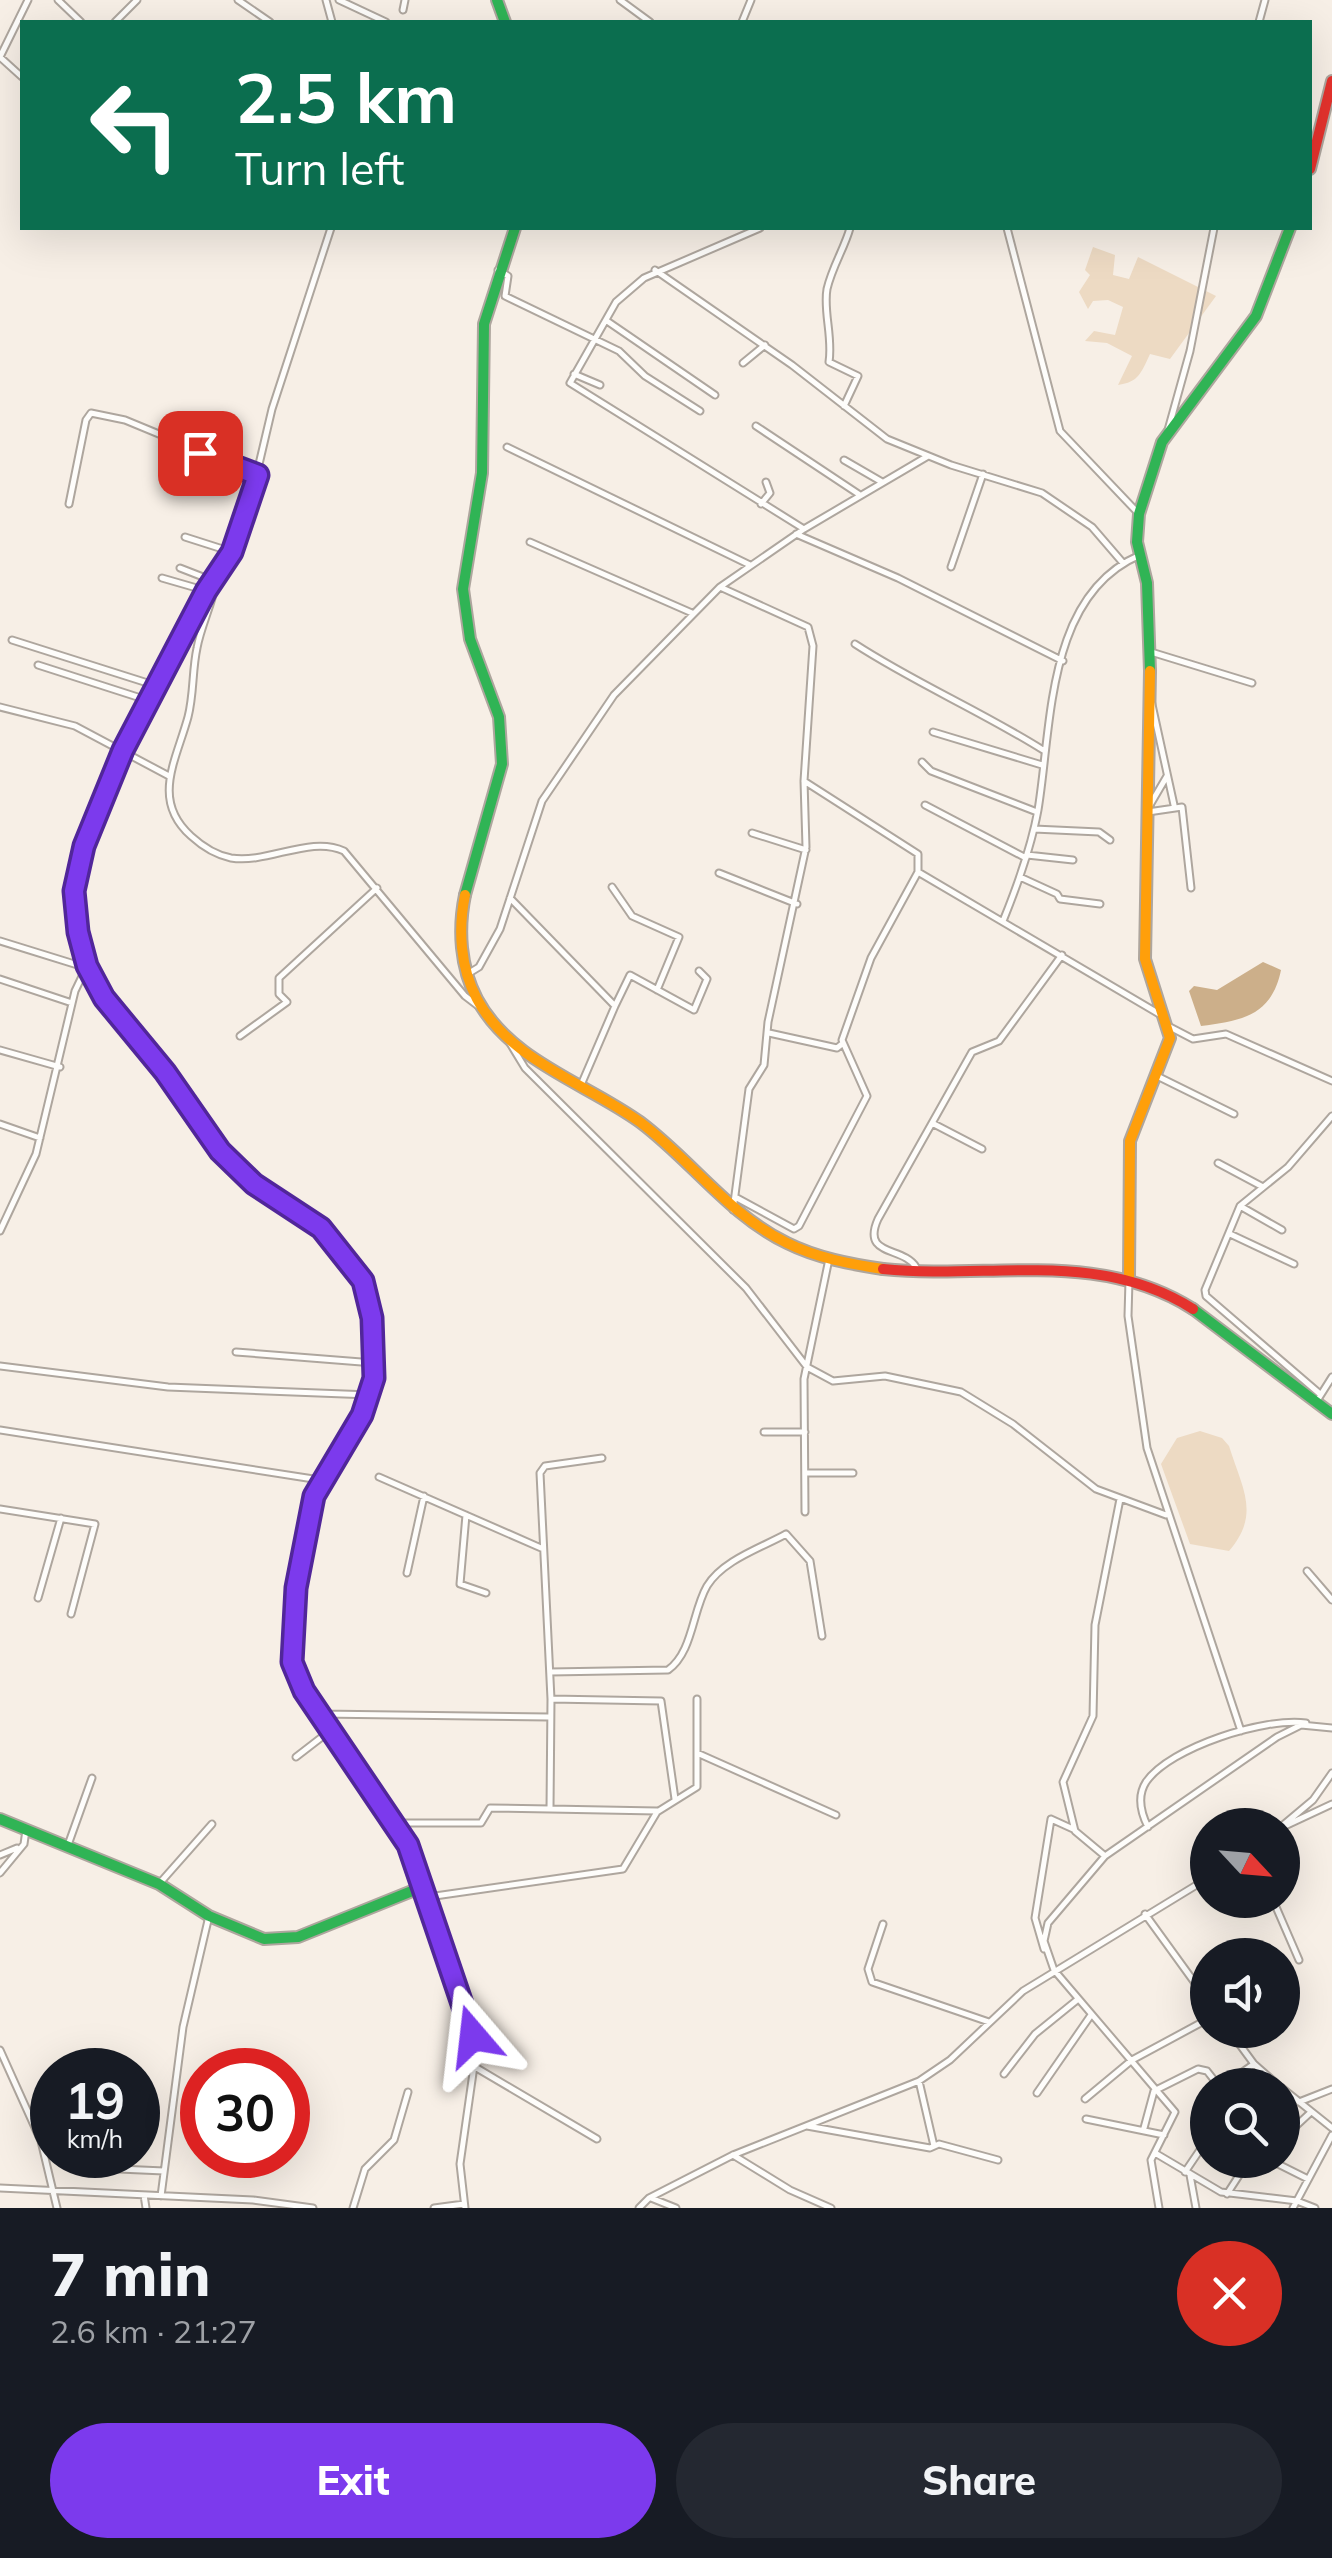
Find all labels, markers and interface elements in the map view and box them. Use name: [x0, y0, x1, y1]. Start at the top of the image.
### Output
text: 2.5 km: [235, 53, 457, 141]
icon: left: [70, 60, 200, 190]
text: Turn left: [235, 140, 404, 196]
pin: [158, 411, 243, 496]
icon: arrive: [173, 426, 228, 481]
north arrow: [1190, 1808, 1300, 1918]
map controls: [1190, 1808, 1300, 2178]
button: sound: [1190, 1938, 1300, 2048]
position arrow: [421, 1984, 525, 2088]
speed limit sign: 30: [180, 2048, 310, 2178]
button: search: [1190, 2068, 1300, 2178]
text: 19: [65, 2069, 125, 2132]
text: km/h: [67, 2123, 123, 2154]
text: 7 min: [50, 2236, 211, 2311]
button: close: [1177, 2241, 1282, 2346]
text: 2.6 km · 21:27: [50, 2311, 257, 2351]
button: Exit: [50, 2423, 656, 2538]
button: Share: [676, 2423, 1282, 2538]

